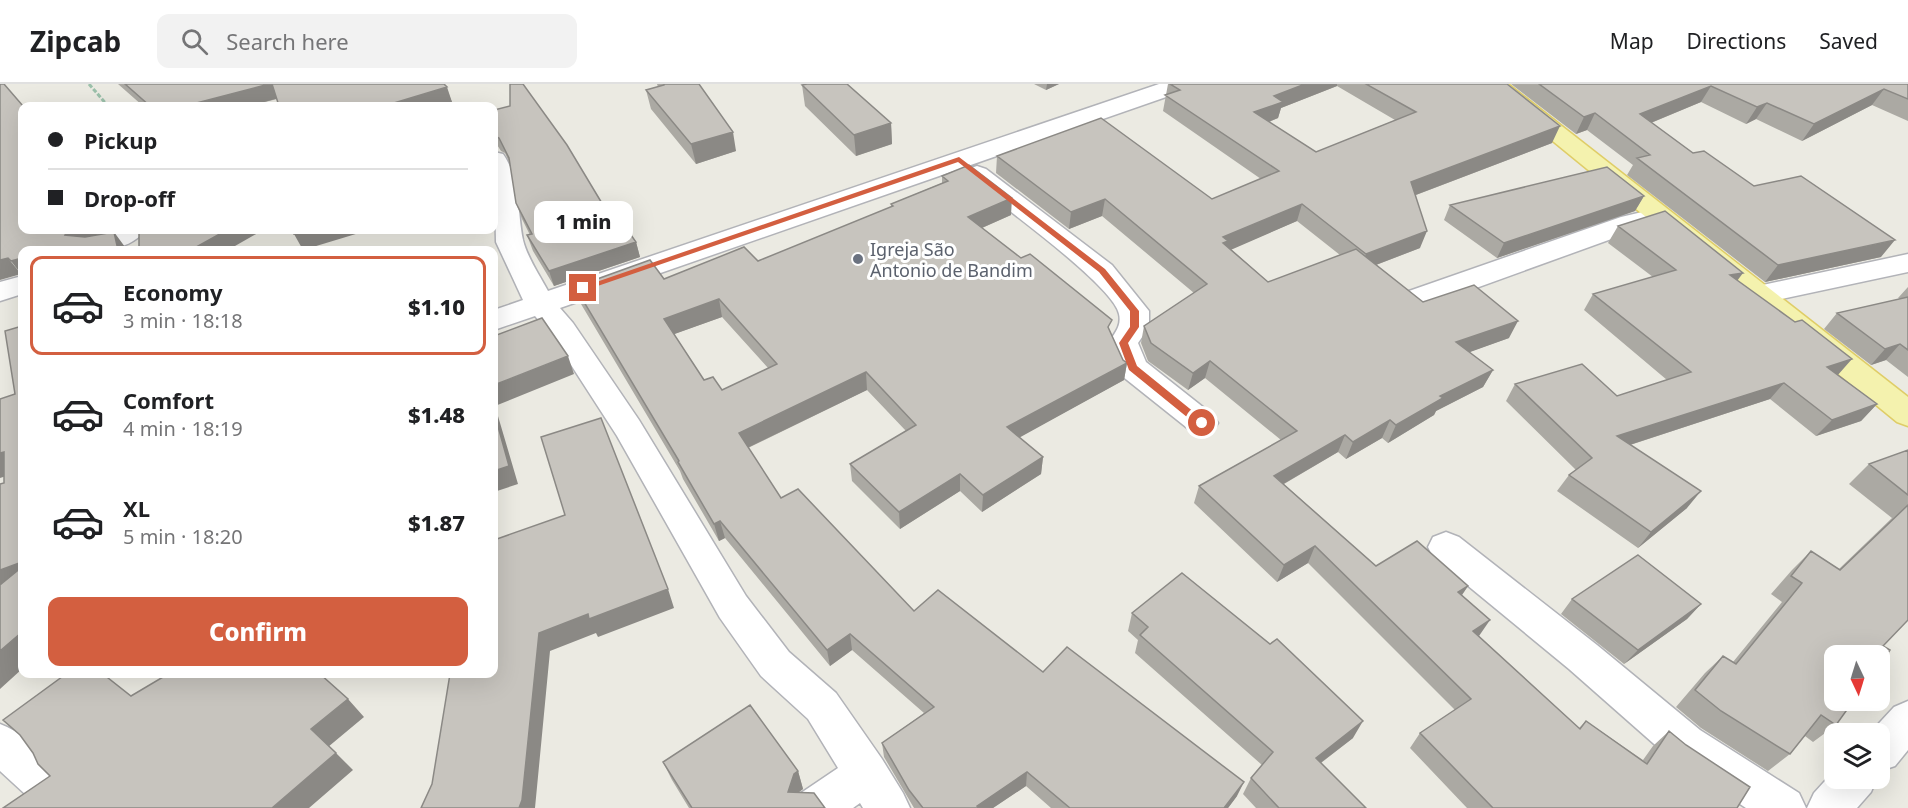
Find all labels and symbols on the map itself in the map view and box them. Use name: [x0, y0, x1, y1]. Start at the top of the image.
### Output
callout: 1 min: [534, 201, 632, 243]
place label: Igreja São Antonio de Bandim: [870, 237, 1033, 282]
marker: Igreja São Antonio de Bandim: [851, 252, 865, 266]
route end: [569, 274, 596, 301]
route start: [1188, 409, 1215, 436]
north arrow: [1824, 645, 1890, 711]

